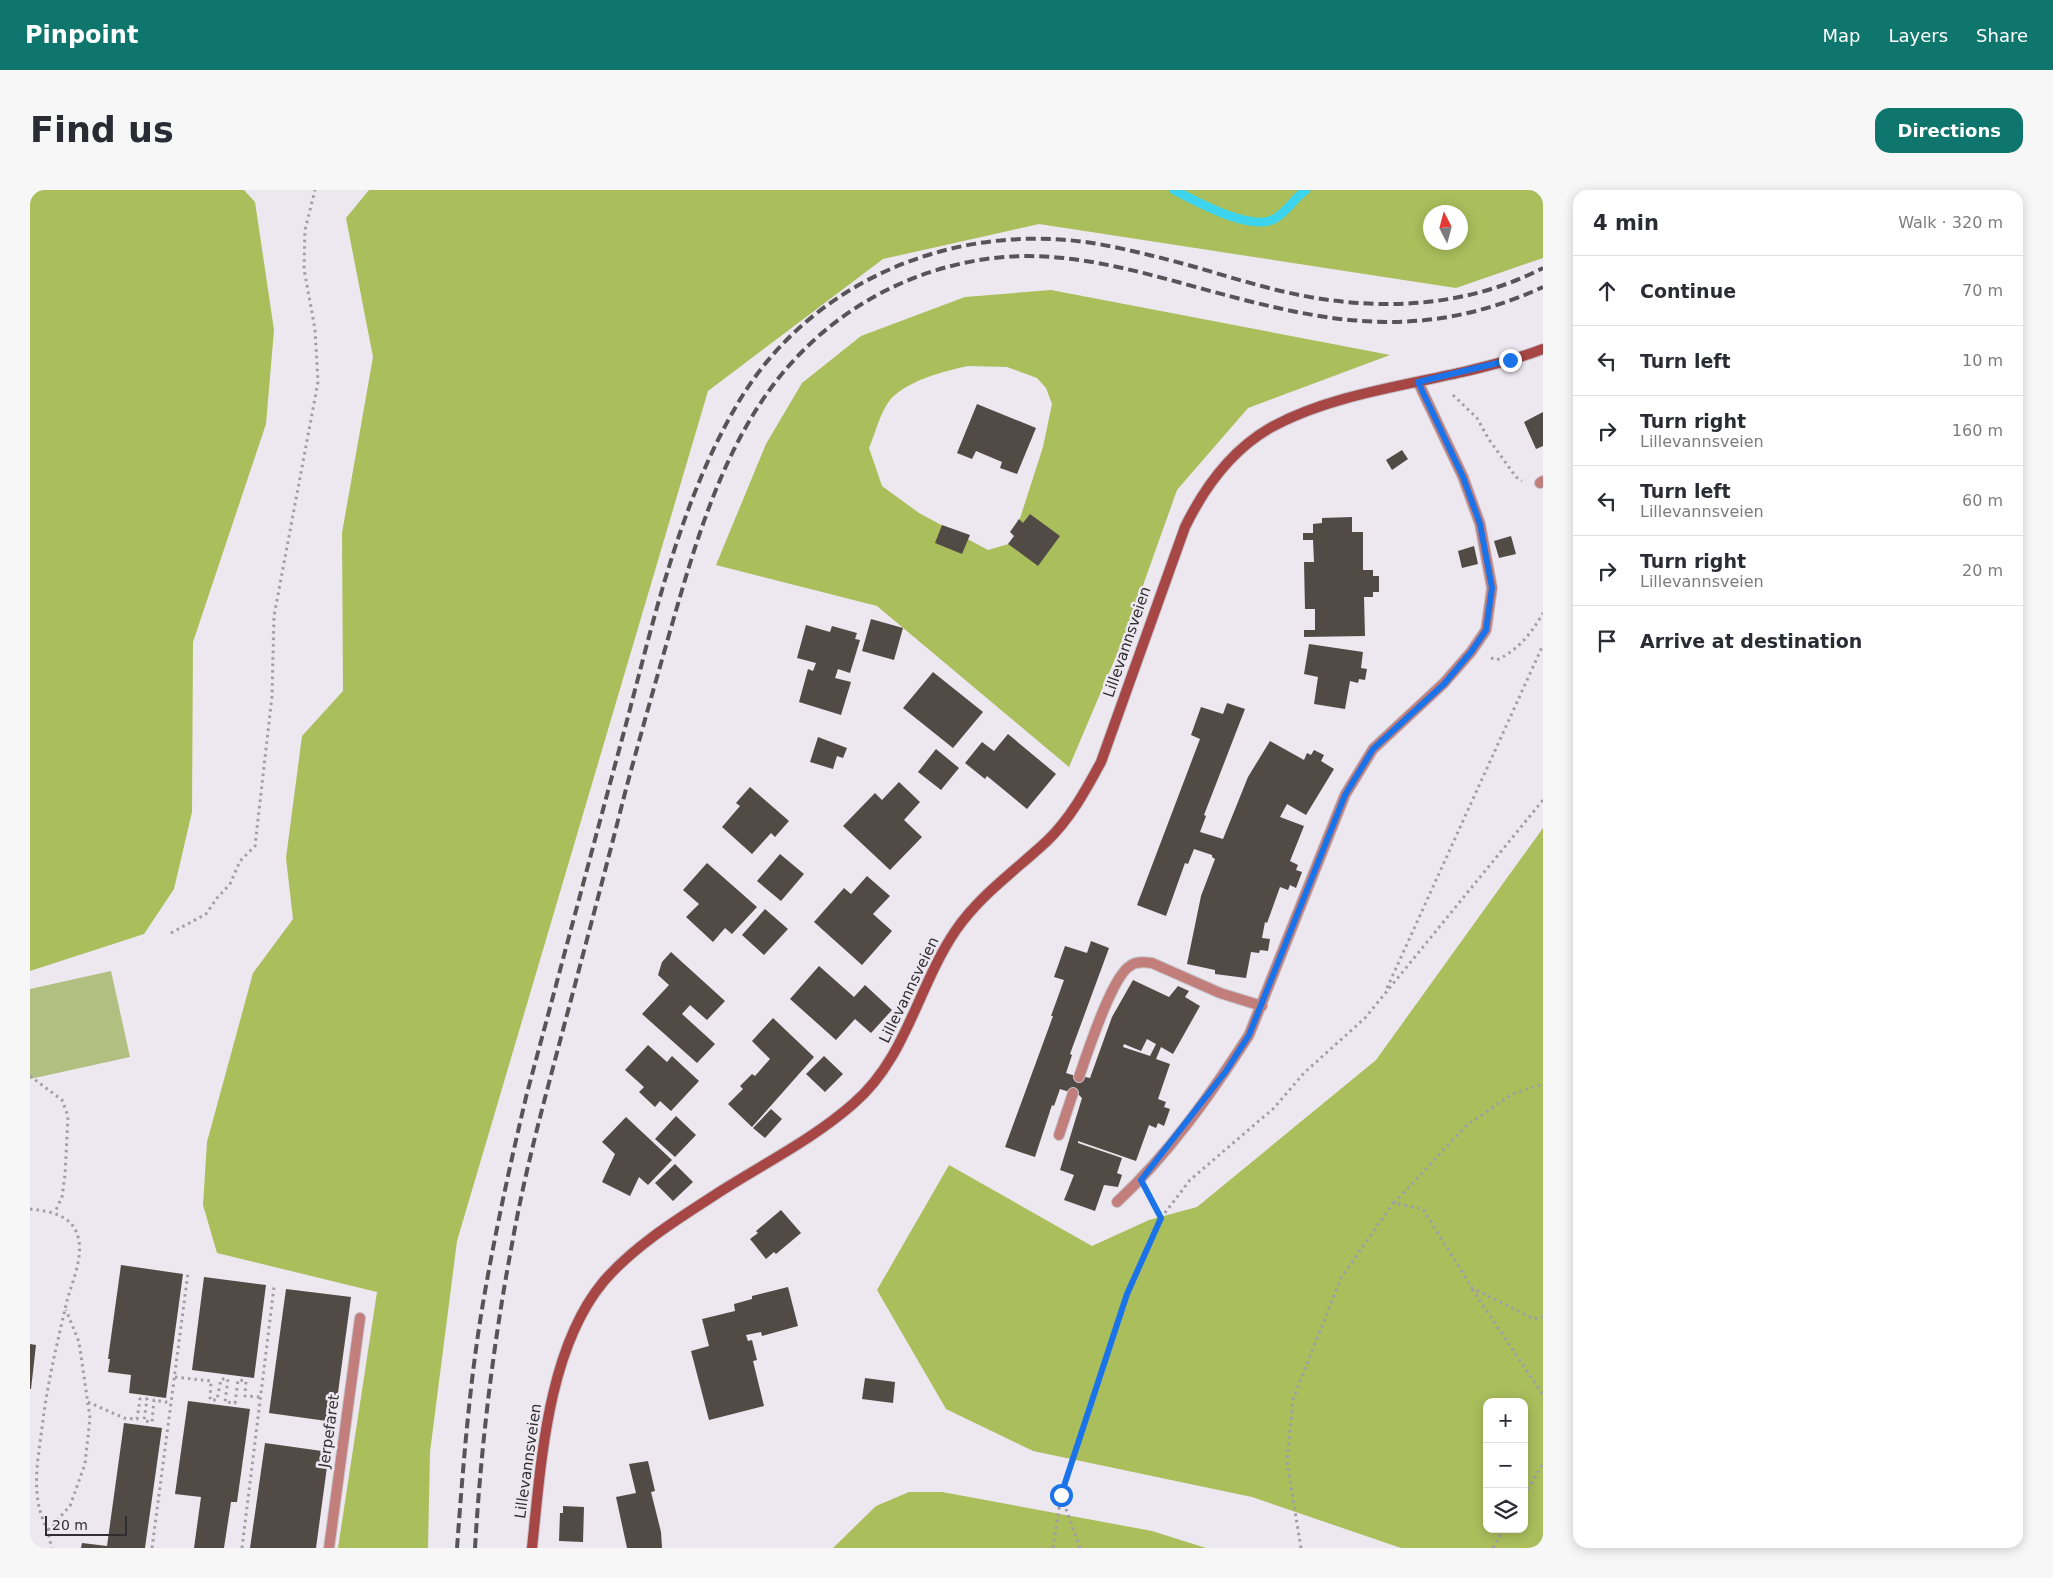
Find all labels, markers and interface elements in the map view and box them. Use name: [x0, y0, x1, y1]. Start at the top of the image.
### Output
text: Pinpoint: [25, 21, 138, 49]
text: Map: [1822, 25, 1860, 46]
text: Layers: [1888, 25, 1948, 46]
text: Share: [1976, 25, 2028, 46]
button: Directions: [1875, 108, 2023, 153]
text: Find us: [30, 110, 174, 150]
north arrow: [1423, 205, 1468, 250]
text: 4 min: [1593, 211, 1659, 235]
text: Walk · 320 m: [1898, 213, 2003, 232]
icon: ahead: [1593, 277, 1621, 305]
text: Continue: [1640, 280, 1736, 302]
text: 70 m: [1962, 281, 2003, 300]
icon: left: [1593, 347, 1621, 375]
route end: [1499, 349, 1522, 372]
text: Turn left: [1640, 350, 1731, 372]
text: 10 m: [1962, 351, 2003, 370]
text: Turn right: [1640, 410, 1746, 432]
icon: right: [1593, 417, 1621, 445]
text: 160 m: [1952, 421, 2003, 440]
text: Lillevannsveien: [1640, 432, 1764, 451]
text: Turn left: [1640, 480, 1731, 502]
icon: left: [1593, 487, 1621, 515]
text: 60 m: [1962, 491, 2003, 510]
text: Lillevannsveien: [1640, 502, 1764, 521]
text: Turn right: [1640, 550, 1746, 572]
icon: right: [1593, 557, 1621, 585]
text: 20 m: [1962, 561, 2003, 580]
text: Lillevannsveien: [1640, 572, 1764, 591]
street label: Lillevannsveien: [1100, 584, 1154, 700]
icon: arrive: [1593, 627, 1621, 655]
text: Arrive at destination: [1640, 630, 1862, 652]
street label: Lillevannsveien: [875, 934, 943, 1046]
street label: Jerpefaret: [315, 1393, 343, 1470]
map controls: [1483, 1398, 1528, 1533]
button: +: [1483, 1398, 1528, 1443]
street label: Lillevannsveien: [511, 1402, 545, 1520]
button: −: [1483, 1443, 1528, 1488]
route start: [1050, 1484, 1073, 1507]
button: layers: [1483, 1488, 1528, 1533]
scale bar: [45, 1513, 128, 1536]
text: 20 m: [52, 1517, 88, 1533]

